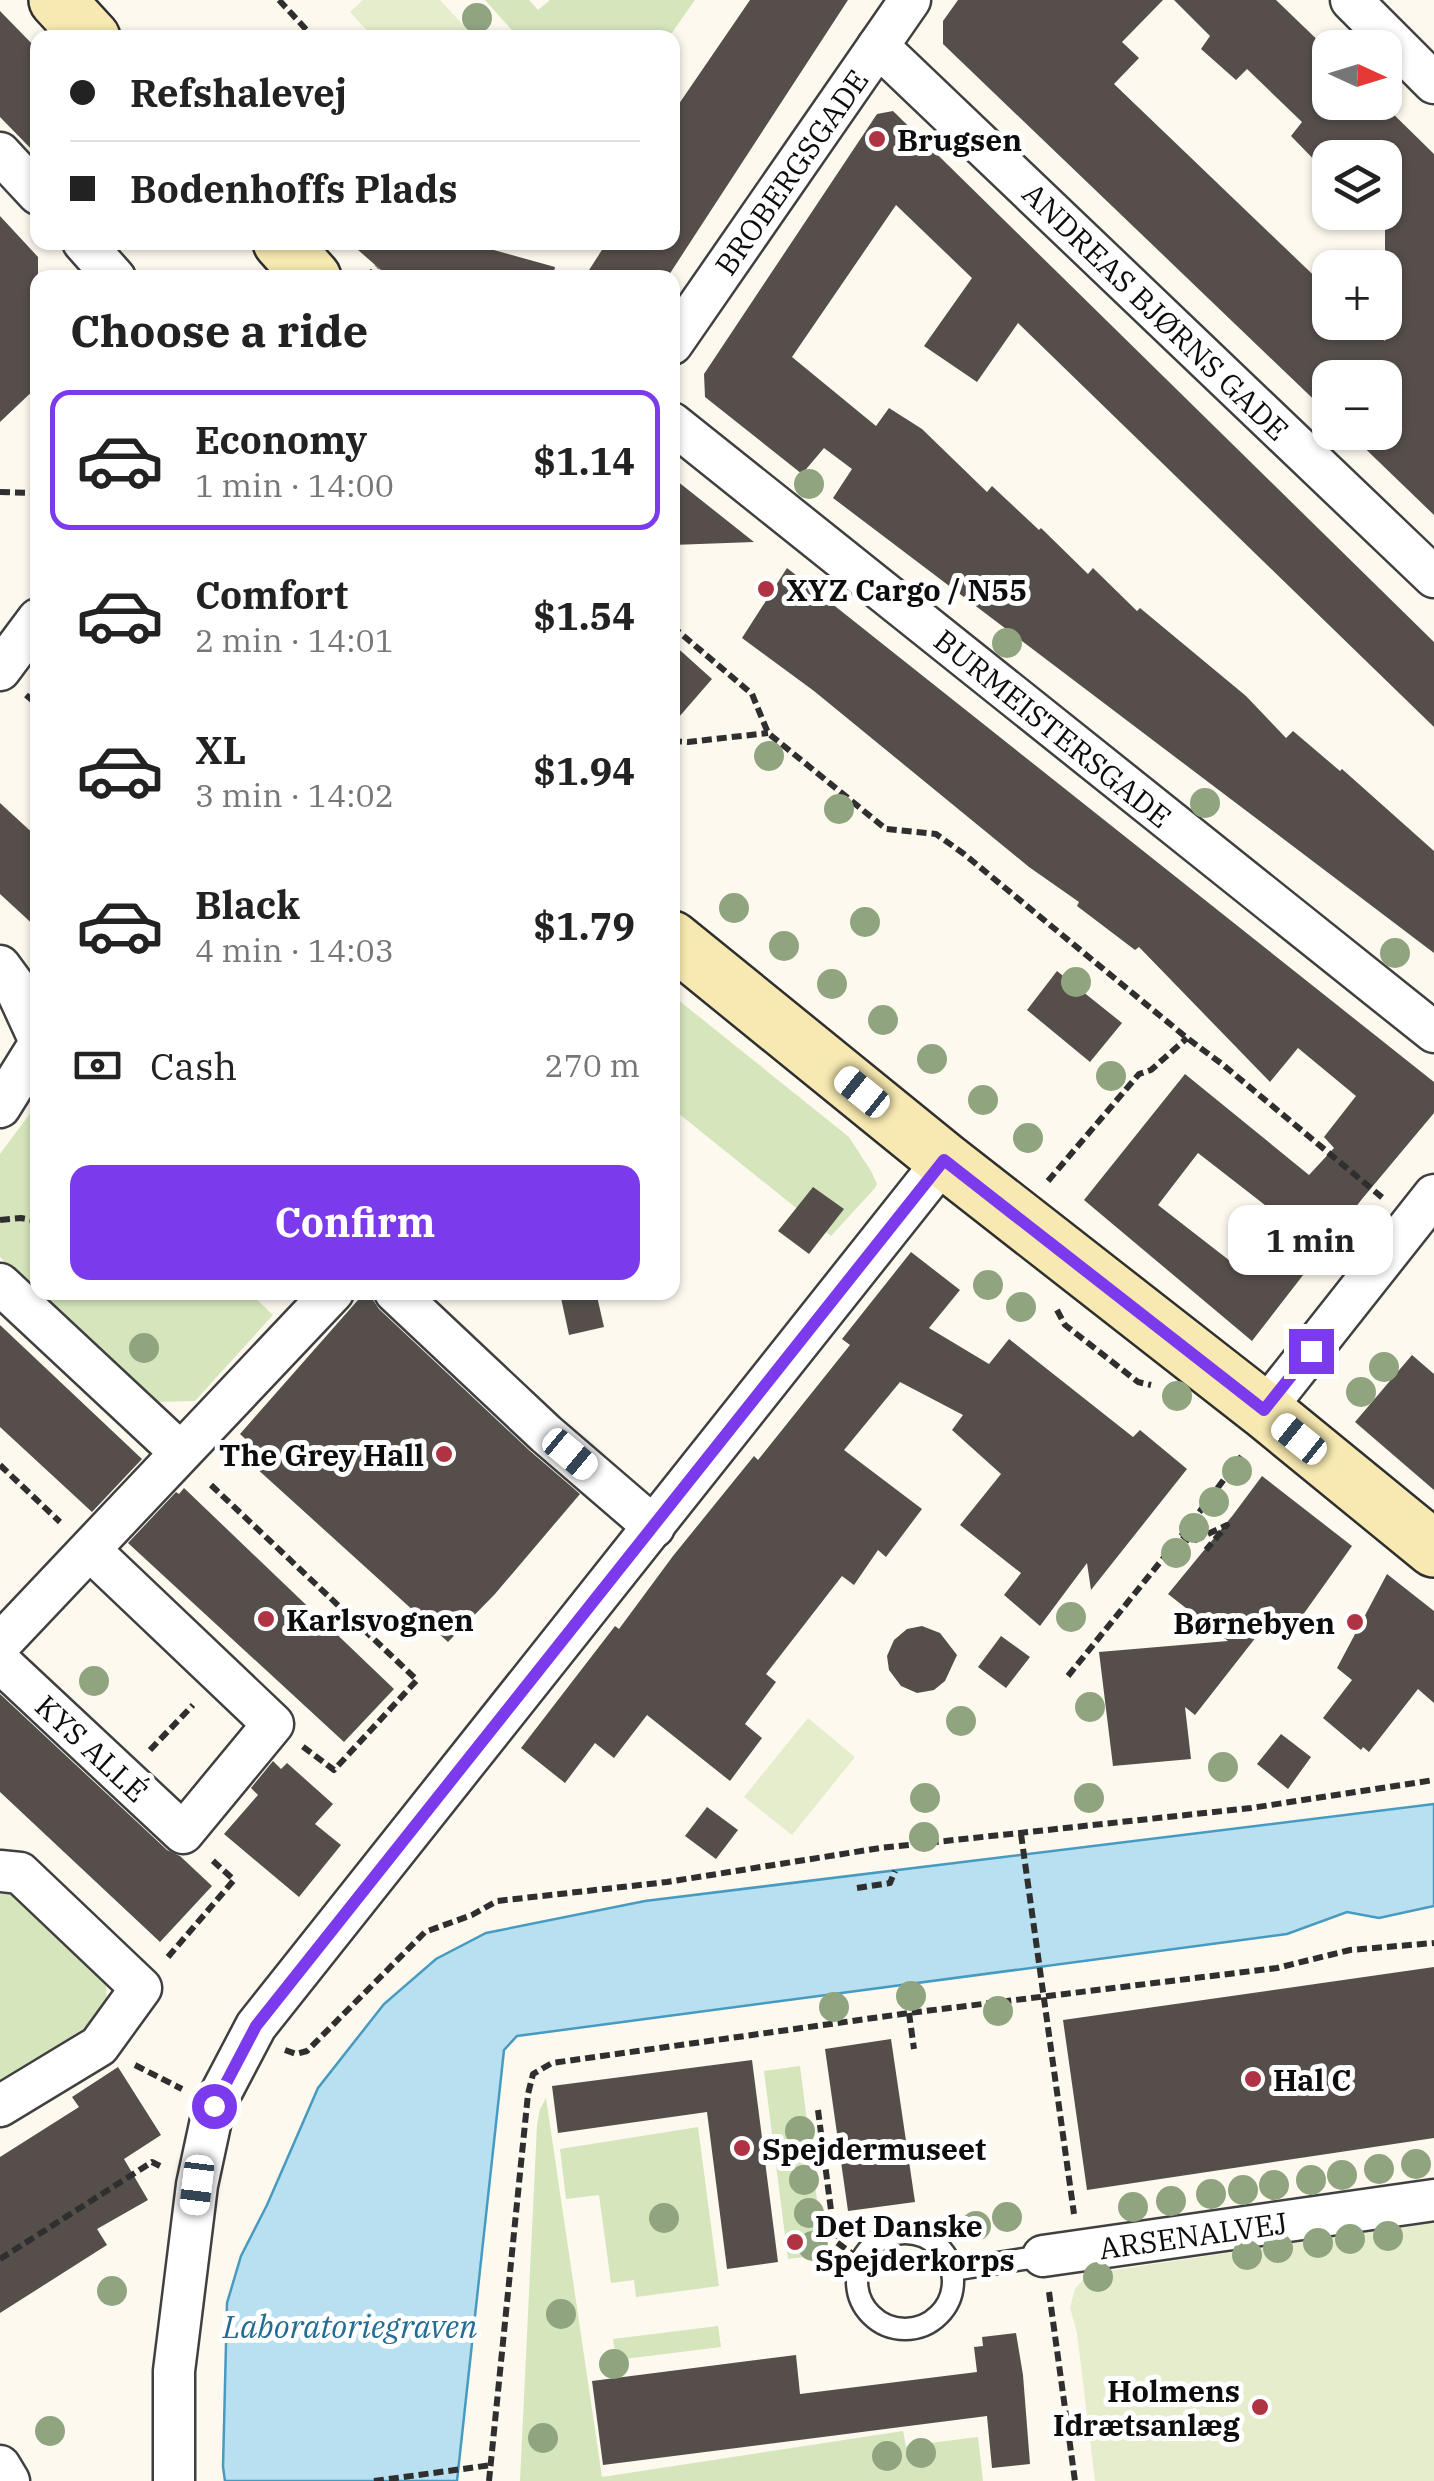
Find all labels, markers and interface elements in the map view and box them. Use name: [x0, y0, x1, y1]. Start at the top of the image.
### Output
north arrow: [1312, 30, 1402, 120]
map controls: [1312, 30, 1402, 450]
street label: BROBERGSGADE: [706, 62, 876, 282]
text: Refshalevej: [130, 68, 347, 117]
place label: Brugsen: [897, 120, 1022, 159]
marker: Brugsen: [866, 128, 888, 150]
button: layers: [1312, 140, 1402, 230]
text: Bodenhoffs Plads: [130, 164, 457, 213]
street label: ANDREAS BJØRNS GADE: [1015, 174, 1297, 448]
button: +: [1312, 250, 1402, 340]
text: Choose a ride: [70, 301, 368, 359]
button: −: [1312, 360, 1402, 450]
icon: car: [75, 415, 165, 505]
text: Economy: [195, 415, 367, 464]
text: $1.14: [533, 436, 635, 485]
text: 1 min · 14:00: [195, 464, 394, 506]
icon: car: [75, 570, 165, 660]
text: Comfort: [195, 570, 348, 619]
place label: XYZ Cargo / N55: [786, 570, 1027, 609]
marker: XYZ Cargo / N55: [755, 578, 777, 600]
text: $1.54: [533, 591, 635, 640]
text: 2 min · 14:01: [195, 619, 394, 661]
street label: BURMEISTERSGADE: [926, 620, 1180, 836]
icon: car: [75, 725, 165, 815]
text: XL: [195, 725, 246, 774]
text: $1.94: [533, 746, 635, 795]
text: 3 min · 14:02: [195, 774, 394, 816]
icon: car: [75, 880, 165, 970]
text: Black: [195, 880, 300, 929]
text: $1.79: [533, 901, 635, 950]
text: 4 min · 14:03: [195, 929, 394, 971]
icon: cash: [70, 1038, 125, 1093]
text: Cash: [150, 1041, 237, 1090]
text: 270 m: [544, 1044, 640, 1086]
car: [829, 1061, 895, 1123]
button: Confirm: [70, 1165, 640, 1280]
callout: 1 min: [1228, 1206, 1394, 1276]
text: 1 min: [1266, 1219, 1355, 1261]
route end: [1289, 1329, 1334, 1374]
car: [1266, 1408, 1332, 1470]
car: [537, 1423, 603, 1485]
place label: The Grey Hall: [219, 1435, 424, 1474]
marker: The Grey Hall: [433, 1443, 455, 1465]
place label: Karlsvognen: [286, 1600, 474, 1639]
place label: Børnebyen: [1173, 1603, 1335, 1642]
marker: Karlsvognen: [255, 1608, 277, 1630]
marker: Børnebyen: [1344, 1611, 1366, 1633]
street label: KYS ALLÉ: [28, 1686, 156, 1810]
place label: Hal C: [1273, 2060, 1351, 2099]
marker: Hal C: [1242, 2068, 1264, 2090]
route start: [192, 2084, 237, 2129]
place label: Spejdermuseet: [762, 2129, 986, 2168]
marker: Spejdermuseet: [731, 2137, 753, 2159]
car: [178, 2153, 216, 2217]
street label: ARSENALVEJ: [1096, 2202, 1290, 2268]
place label: Det Danske Spejderkorps: [815, 2206, 1015, 2279]
marker: Det Danske Spejderkorps: [784, 2231, 806, 2253]
water label: Laboratoriegraven: [222, 2305, 477, 2347]
place label: Holmens Idrætsanlæg: [1053, 2371, 1241, 2444]
marker: Holmens Idrætsanlæg: [1249, 2396, 1271, 2418]

